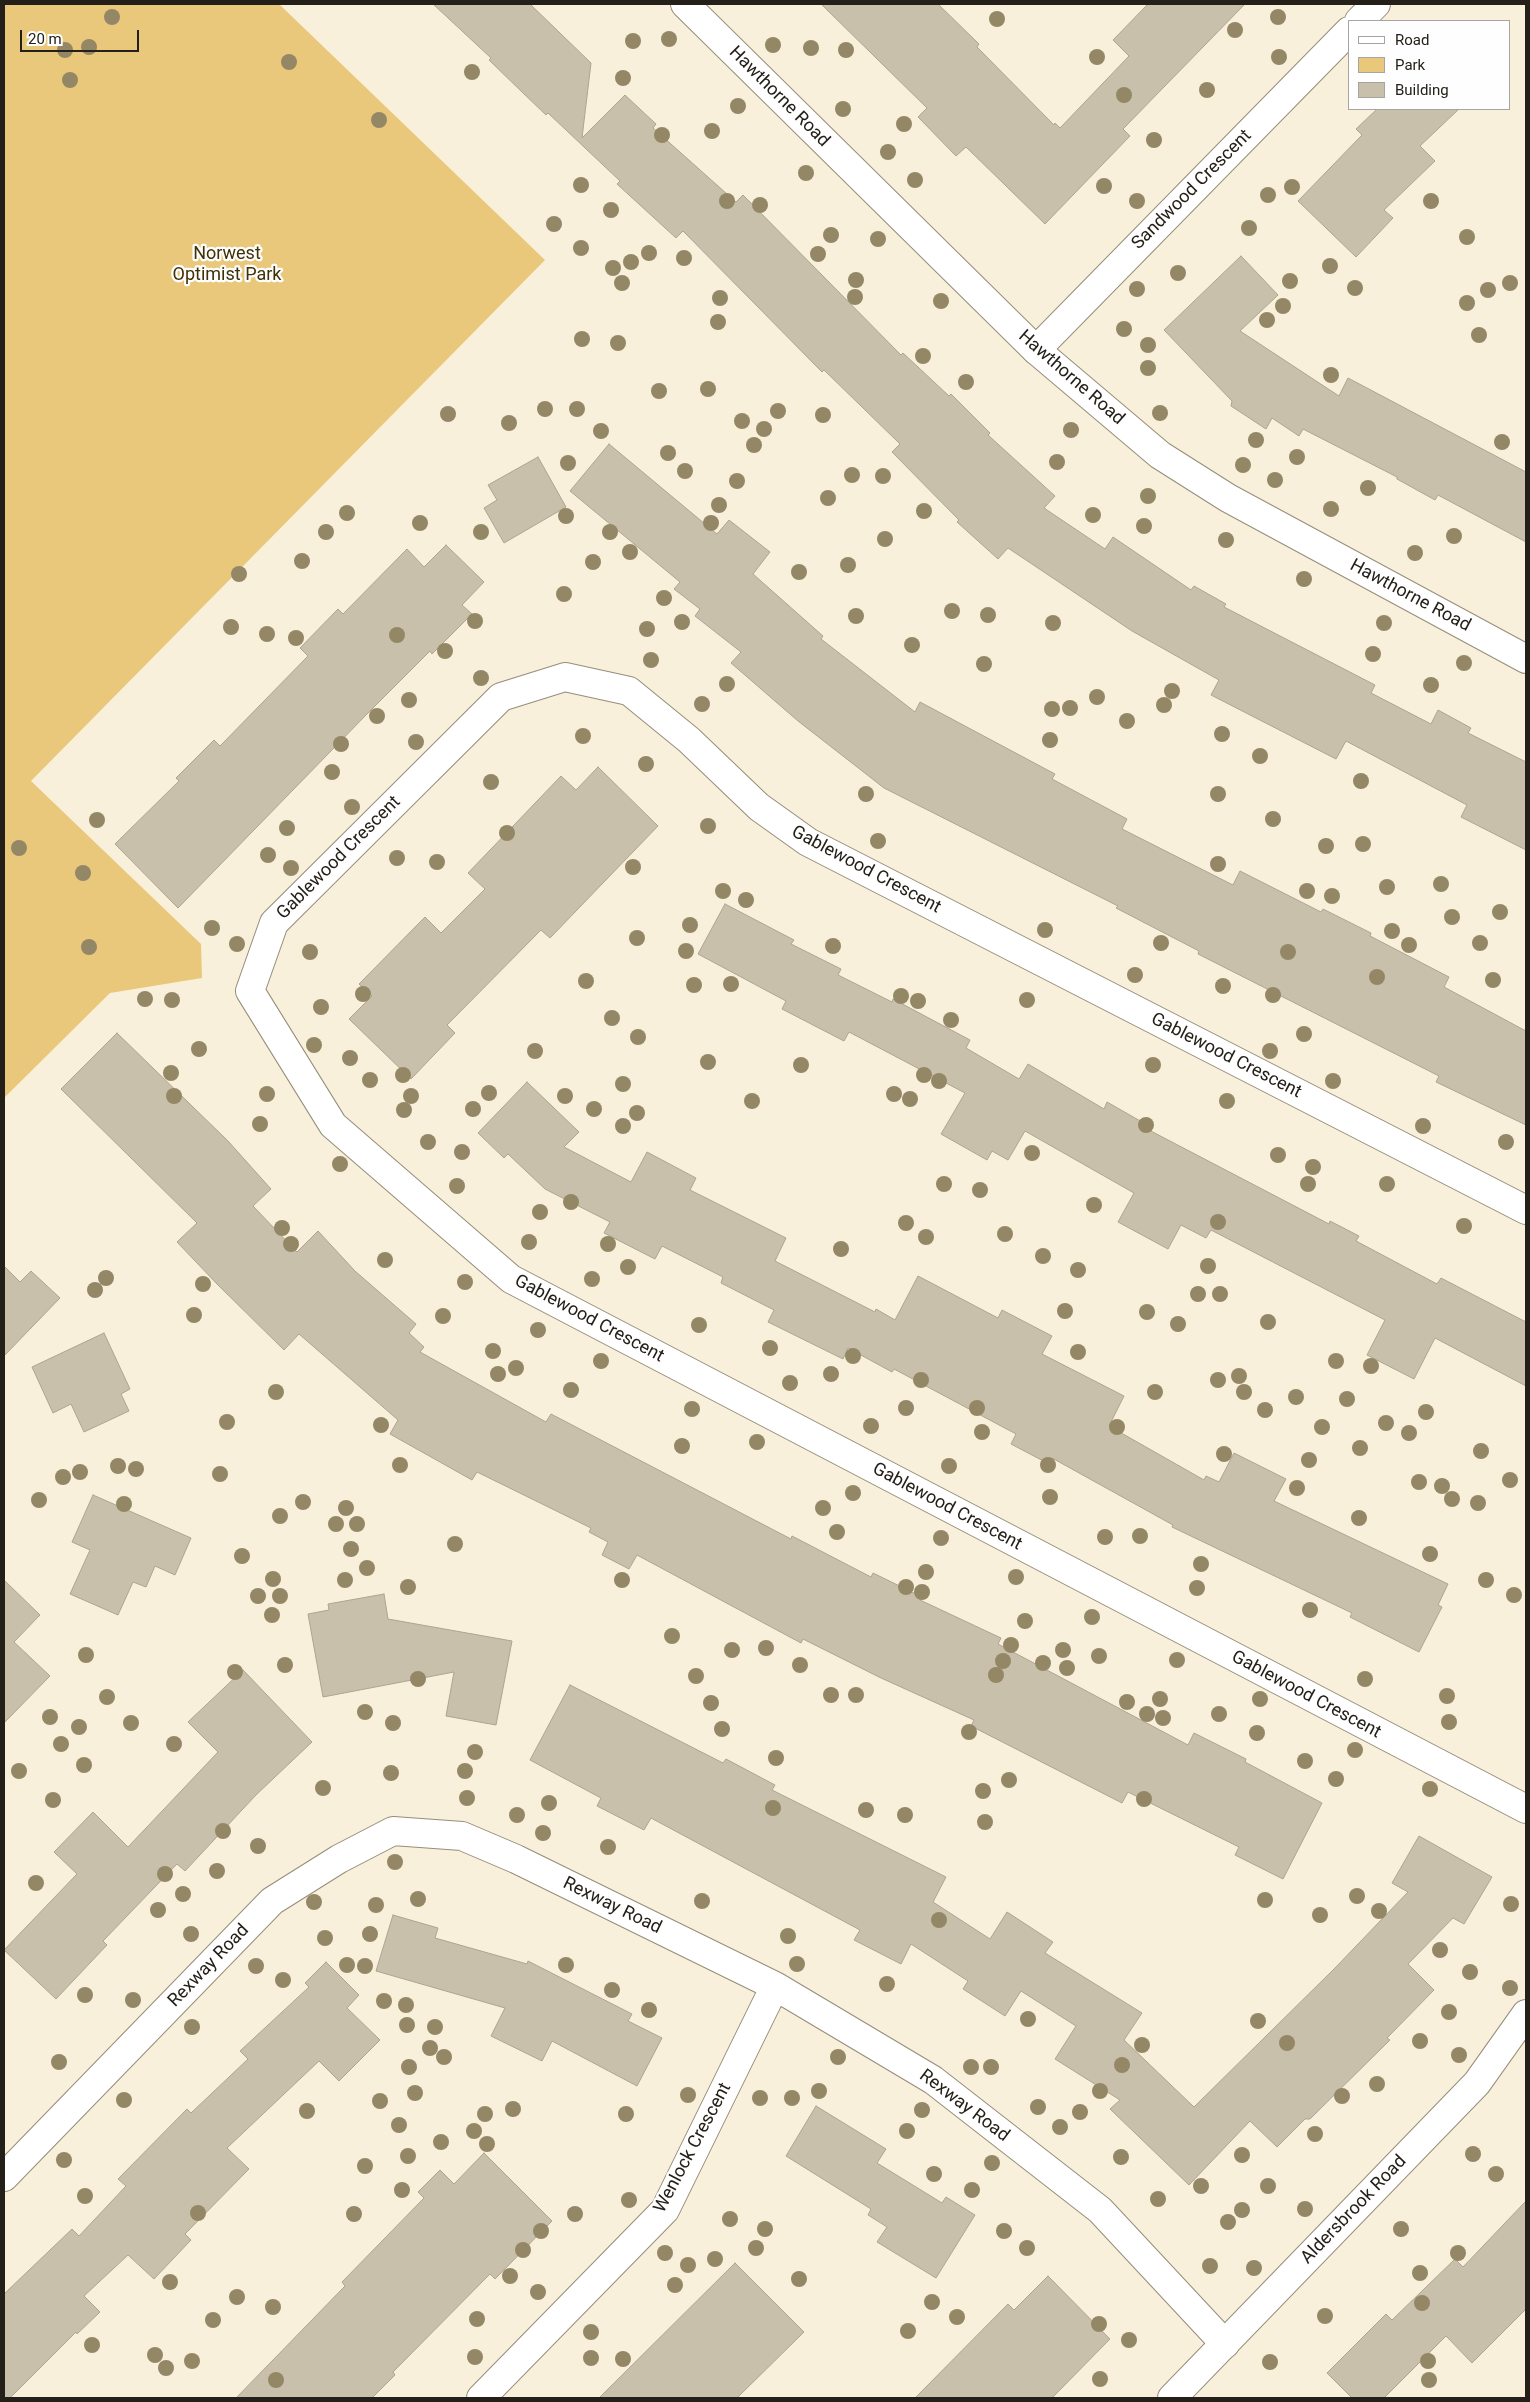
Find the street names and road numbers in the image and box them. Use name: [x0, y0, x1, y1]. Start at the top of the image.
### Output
street label: Hawthorne Road: [724, 42, 834, 152]
street label: Sandwood Crescent: [1128, 126, 1256, 254]
street label: Hawthorne Road: [1014, 326, 1128, 430]
street label: Hawthorne Road: [1346, 555, 1474, 637]
street label: Gablewood Crescent: [273, 792, 405, 924]
street label: Gablewood Crescent: [788, 821, 944, 919]
street label: Gablewood Crescent: [1147, 1009, 1305, 1103]
street label: Gablewood Crescent: [511, 1270, 667, 1368]
street label: Gablewood Crescent: [869, 1458, 1025, 1556]
street label: Gablewood Crescent: [1228, 1646, 1384, 1744]
street label: Rexway Road: [559, 1873, 665, 1939]
street label: Rexway Road: [164, 1920, 254, 2012]
street label: Rexway Road: [915, 2065, 1013, 2147]
street label: Wenlock Crescent: [650, 2079, 736, 2217]
street label: Aldersbrook Road: [1297, 2151, 1411, 2269]

